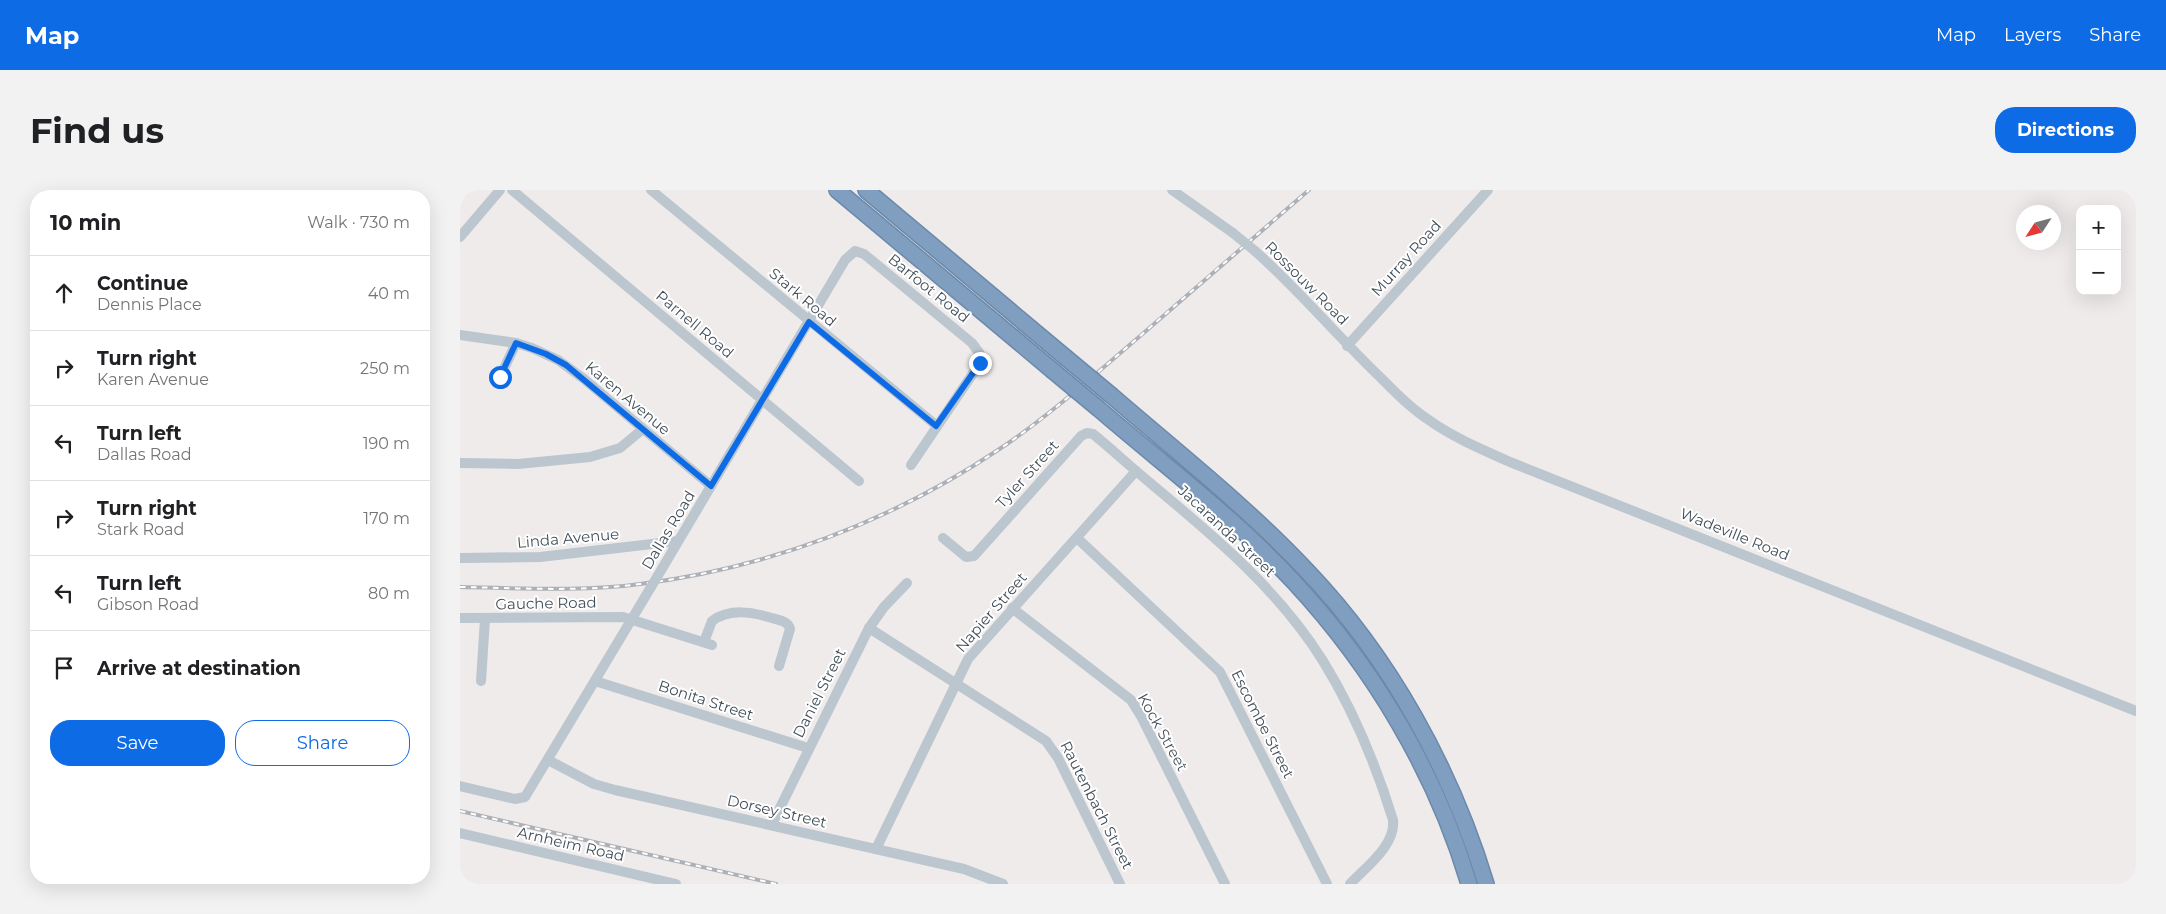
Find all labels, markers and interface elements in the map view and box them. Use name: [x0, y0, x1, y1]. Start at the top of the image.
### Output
text: Map: [25, 21, 79, 50]
text: Map: [1936, 24, 1976, 46]
text: Layers: [2004, 24, 2061, 46]
text: Share: [2089, 24, 2141, 46]
button: Directions: [1995, 107, 2136, 153]
text: Find us: [30, 109, 164, 152]
north arrow: [2016, 205, 2061, 250]
map controls: [2076, 205, 2121, 295]
button: +: [2076, 205, 2121, 250]
text: 10 min: [50, 210, 121, 235]
text: Walk · 730 m: [307, 213, 410, 232]
street label: Murray Road: [1367, 216, 1445, 300]
street label: Rossouw Road: [1261, 237, 1353, 329]
street label: Barfoot Road: [884, 249, 974, 327]
button: −: [2076, 250, 2121, 295]
street label: Stark Road: [766, 263, 840, 331]
text: Continue: [97, 272, 188, 295]
icon: ahead: [50, 279, 78, 307]
text: 40 m: [368, 284, 410, 303]
street label: Parnell Road: [652, 286, 738, 362]
text: Dennis Place: [97, 295, 202, 314]
text: Turn right: [97, 347, 197, 370]
route end: [969, 352, 992, 375]
icon: right: [50, 354, 78, 382]
street label: Karen Avenue: [582, 357, 674, 439]
text: 250 m: [360, 359, 410, 378]
route start: [489, 366, 512, 389]
text: Karen Avenue: [97, 370, 209, 389]
text: Turn left: [97, 422, 182, 445]
icon: left: [50, 429, 78, 457]
text: 190 m: [363, 434, 410, 453]
street label: Tyler Street: [991, 436, 1063, 512]
text: Dallas Road: [97, 445, 192, 464]
street label: Jacaranda Street: [1174, 480, 1280, 581]
street label: Dallas Road: [637, 487, 699, 573]
text: Turn right: [97, 497, 197, 520]
street label: Wadeville Road: [1678, 503, 1792, 565]
icon: right: [50, 504, 78, 532]
text: 170 m: [363, 509, 410, 528]
text: Stark Road: [97, 520, 184, 539]
street label: Linda Avenue: [516, 524, 620, 552]
street label: Napier Street: [951, 568, 1031, 656]
text: Turn left: [97, 572, 182, 595]
icon: left: [50, 579, 78, 607]
text: 80 m: [368, 584, 410, 603]
street label: Gauche Road: [495, 593, 597, 613]
text: Gibson Road: [97, 595, 199, 614]
street label: Daniel Street: [788, 645, 850, 741]
icon: arrive: [50, 654, 78, 682]
text: Arrive at destination: [97, 657, 301, 680]
street label: Escombe Street: [1227, 666, 1299, 782]
street label: Bonita Street: [656, 676, 756, 724]
street label: Kock Street: [1134, 690, 1192, 774]
button: Save: [50, 720, 225, 766]
button: Share: [235, 720, 410, 766]
street label: Rautenbach Street: [1056, 738, 1138, 872]
street label: Dorsey Street: [725, 790, 829, 832]
street label: Arnheim Road: [516, 822, 626, 866]

